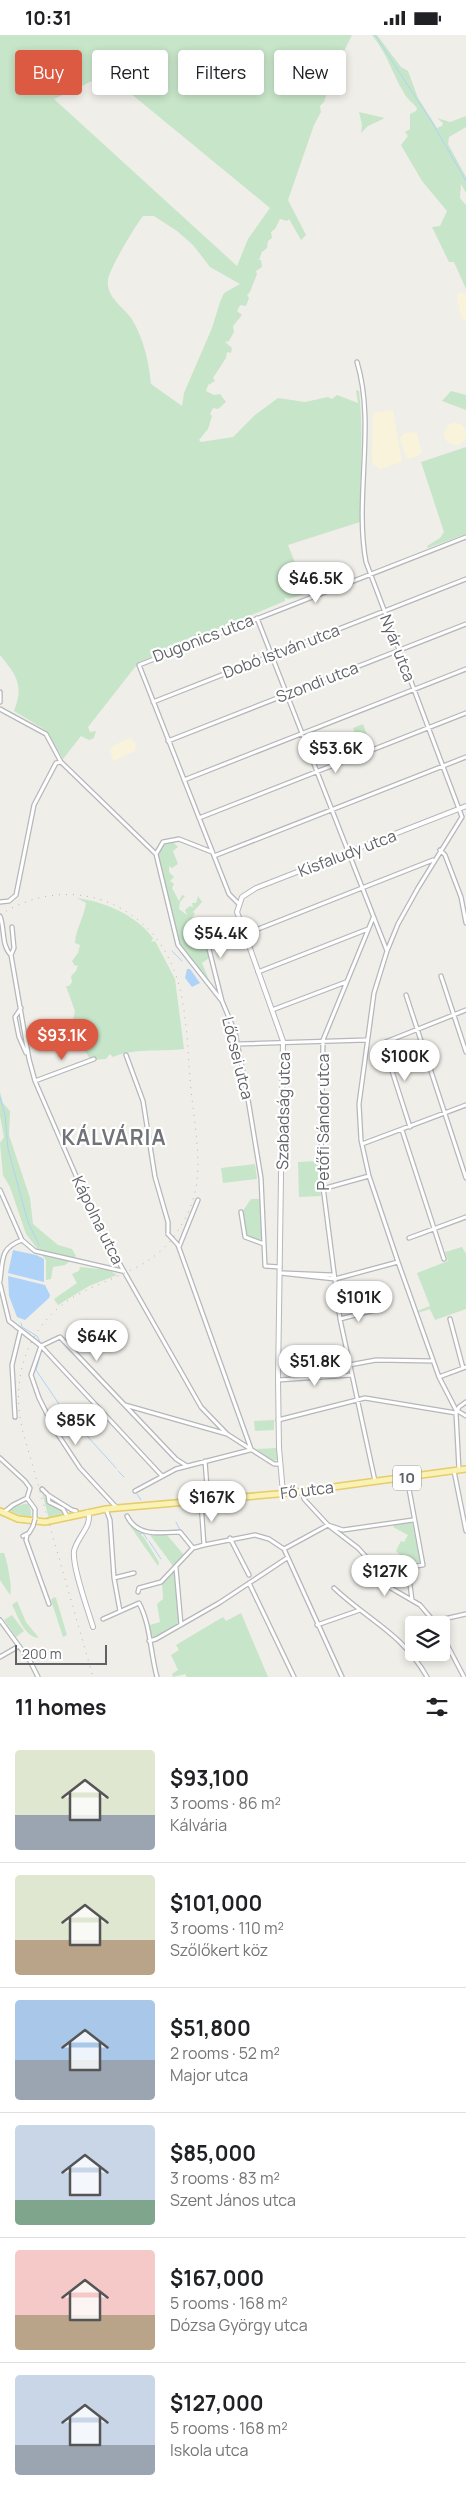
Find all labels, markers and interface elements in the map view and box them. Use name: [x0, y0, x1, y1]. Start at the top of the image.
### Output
text: 10:31: [25, 5, 72, 31]
chip: Buy: [15, 50, 82, 95]
chip: Rent: [92, 50, 168, 95]
chip: Filters: [178, 50, 264, 95]
chip: New: [274, 50, 346, 95]
pin: $46.5K: [275, 561, 357, 604]
text: $46.5K: [289, 567, 343, 589]
street label: Dugonics utca: [149, 609, 257, 667]
street label: Nyár utca: [375, 611, 421, 685]
street label: Dobó István utca: [219, 619, 343, 683]
street label: Szondi utca: [273, 656, 361, 708]
pin: $53.6K: [295, 731, 377, 774]
text: $53.6K: [309, 737, 363, 759]
street label: Kisfaludy utca: [295, 824, 399, 882]
pin: $54.4K: [180, 917, 262, 959]
text: $54.4K: [194, 922, 248, 944]
street label: Lőcsei utca: [217, 1014, 259, 1102]
pin: $93.1K: [21, 1019, 103, 1061]
text: $93.1K: [37, 1024, 87, 1046]
pin: $100K: [370, 1039, 440, 1082]
text: $100K: [381, 1045, 429, 1067]
street label: Szabadság utca: [271, 1052, 295, 1170]
street label: Petőfi Sándor utca: [312, 1054, 334, 1190]
district label: KÁLVÁRIA: [61, 1123, 167, 1151]
street label: Kápolna utca: [67, 1172, 129, 1268]
pin: $101K: [324, 1281, 394, 1323]
text: $101K: [337, 1286, 381, 1308]
pin: $64K: [67, 1319, 127, 1362]
text: $64K: [77, 1325, 117, 1347]
pin: $51.8K: [274, 1345, 356, 1387]
text: $51.8K: [290, 1350, 340, 1372]
pin: $85K: [46, 1403, 106, 1446]
text: $85K: [56, 1409, 96, 1431]
road number: 10: [393, 1465, 421, 1491]
street label: Fő utca: [279, 1476, 335, 1504]
pin: $167K: [177, 1481, 247, 1523]
text: $167K: [189, 1486, 235, 1508]
pin: $127K: [350, 1555, 420, 1597]
text: $127K: [362, 1560, 408, 1582]
map controls: [405, 1616, 450, 1661]
button: layers: [405, 1616, 450, 1661]
scale bar: [15, 1642, 108, 1665]
text: 200 m: [22, 1644, 62, 1663]
text: 11 homes: [15, 1693, 106, 1721]
icon: filters: [423, 1693, 451, 1721]
text: $93,100: [170, 1764, 249, 1792]
icon: home: [55, 1770, 115, 1830]
text: 3 rooms · 86 m²: [170, 1792, 281, 1814]
text: Kálvária: [170, 1814, 227, 1836]
text: $101,000: [170, 1889, 262, 1917]
icon: home: [55, 1895, 115, 1955]
text: 3 rooms · 110 m²: [170, 1917, 284, 1939]
text: Szőlőkert köz: [170, 1939, 268, 1961]
text: $51,800: [170, 2014, 251, 2042]
icon: home: [55, 2020, 115, 2080]
text: 2 rooms · 52 m²: [170, 2042, 280, 2064]
text: Major utca: [170, 2064, 248, 2086]
text: $85,000: [170, 2139, 256, 2167]
icon: home: [55, 2145, 115, 2205]
text: 3 rooms · 83 m²: [170, 2167, 280, 2189]
text: Szent János utca: [170, 2189, 296, 2211]
text: $167,000: [170, 2264, 264, 2292]
icon: home: [55, 2270, 115, 2330]
text: 5 rooms · 168 m²: [170, 2292, 288, 2314]
text: Dózsa György utca: [170, 2314, 308, 2336]
text: $127,000: [170, 2389, 264, 2417]
icon: home: [55, 2395, 115, 2455]
text: 5 rooms · 168 m²: [170, 2417, 288, 2439]
text: Iskola utca: [170, 2439, 248, 2461]

